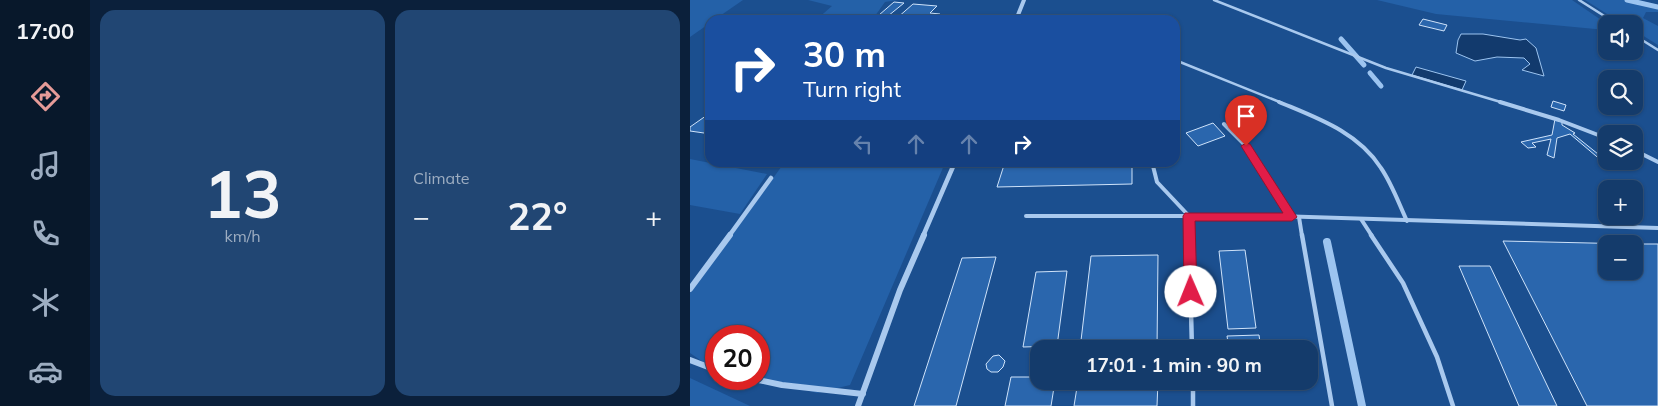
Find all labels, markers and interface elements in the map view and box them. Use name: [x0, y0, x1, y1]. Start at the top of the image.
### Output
map controls: [1598, 15, 1643, 280]
button: sound: [1598, 15, 1643, 60]
text: 17:00: [16, 17, 74, 45]
text: 30 m: [803, 32, 886, 76]
icon: right: [720, 35, 785, 100]
button: search: [1598, 70, 1643, 115]
text: Turn right: [803, 75, 901, 103]
icon: directions: [28, 79, 63, 114]
pin: [1225, 95, 1267, 146]
icon: arrive: [1232, 102, 1260, 130]
button: layers: [1598, 125, 1643, 170]
icon: left: [849, 130, 877, 158]
icon: ahead: [902, 130, 930, 158]
icon: ahead: [955, 130, 983, 158]
icon: right: [1008, 130, 1036, 158]
icon: music: [28, 148, 63, 183]
text: 13: [203, 153, 282, 234]
text: Climate: [413, 168, 469, 188]
button: +: [1598, 180, 1643, 225]
text: 22°: [507, 192, 568, 240]
text: −: [413, 199, 430, 234]
text: +: [645, 199, 662, 234]
icon: phone: [28, 216, 63, 251]
text: km/h: [224, 226, 261, 246]
button: −: [1598, 235, 1643, 280]
position arrow: [1164, 265, 1216, 317]
icon: climate: [28, 285, 63, 320]
speed limit sign: 20: [705, 325, 770, 390]
text: 17:01 · 1 min · 90 m: [1086, 353, 1262, 377]
icon: car: [28, 354, 63, 389]

